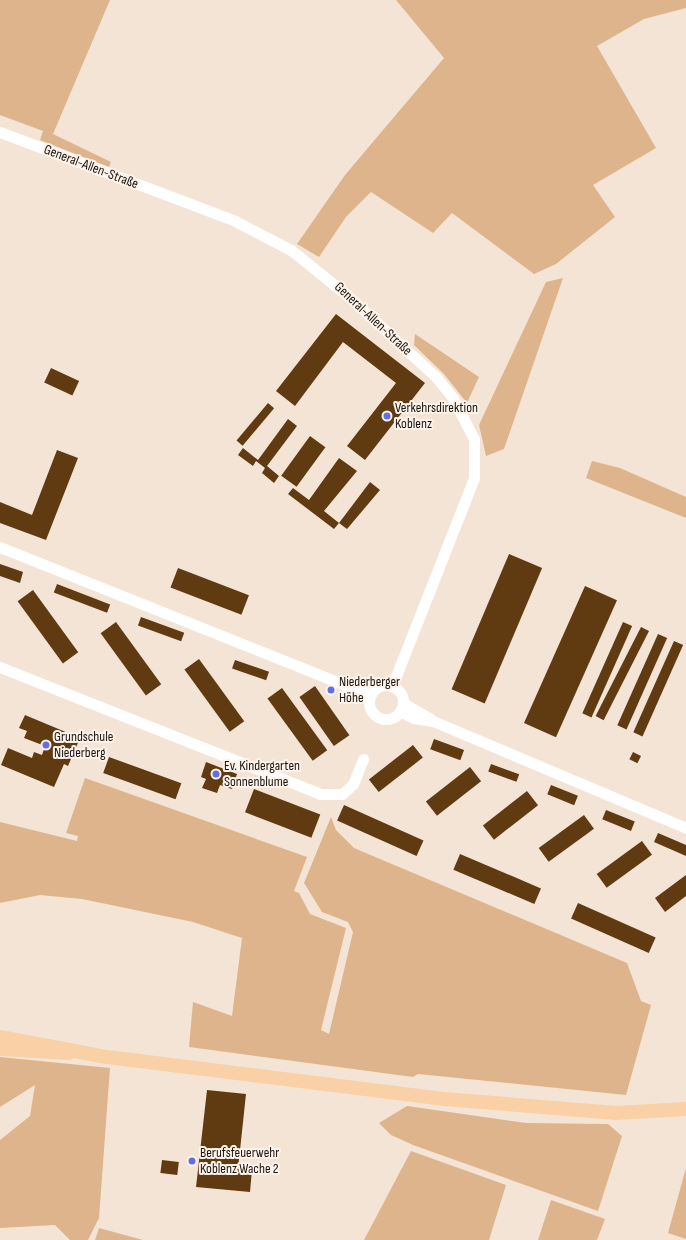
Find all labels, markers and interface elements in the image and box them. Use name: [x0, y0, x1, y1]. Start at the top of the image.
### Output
street label: General-Allen-Straße: [41, 141, 141, 193]
street label: General-Allen-Straße: [331, 279, 415, 359]
place label: Verkehrsdirektion Koblenz: [395, 400, 478, 432]
marker: Verkehrsdirektion Koblenz: [382, 411, 392, 421]
place label: Niederberger Höhe: [339, 674, 400, 706]
marker: Niederberger Höhe: [326, 685, 336, 695]
place label: Grundschule Niederberg: [54, 729, 113, 762]
marker: Grundschule Niederberg: [41, 740, 51, 750]
place label: Ev. Kindergarten Sonnenblume: [224, 758, 300, 790]
marker: Ev. Kindergarten Sonnenblume: [211, 769, 221, 779]
place label: Berufsfeuerwehr Koblenz Wache 2: [200, 1145, 279, 1178]
marker: Berufsfeuerwehr Koblenz Wache 2: [187, 1156, 197, 1166]

